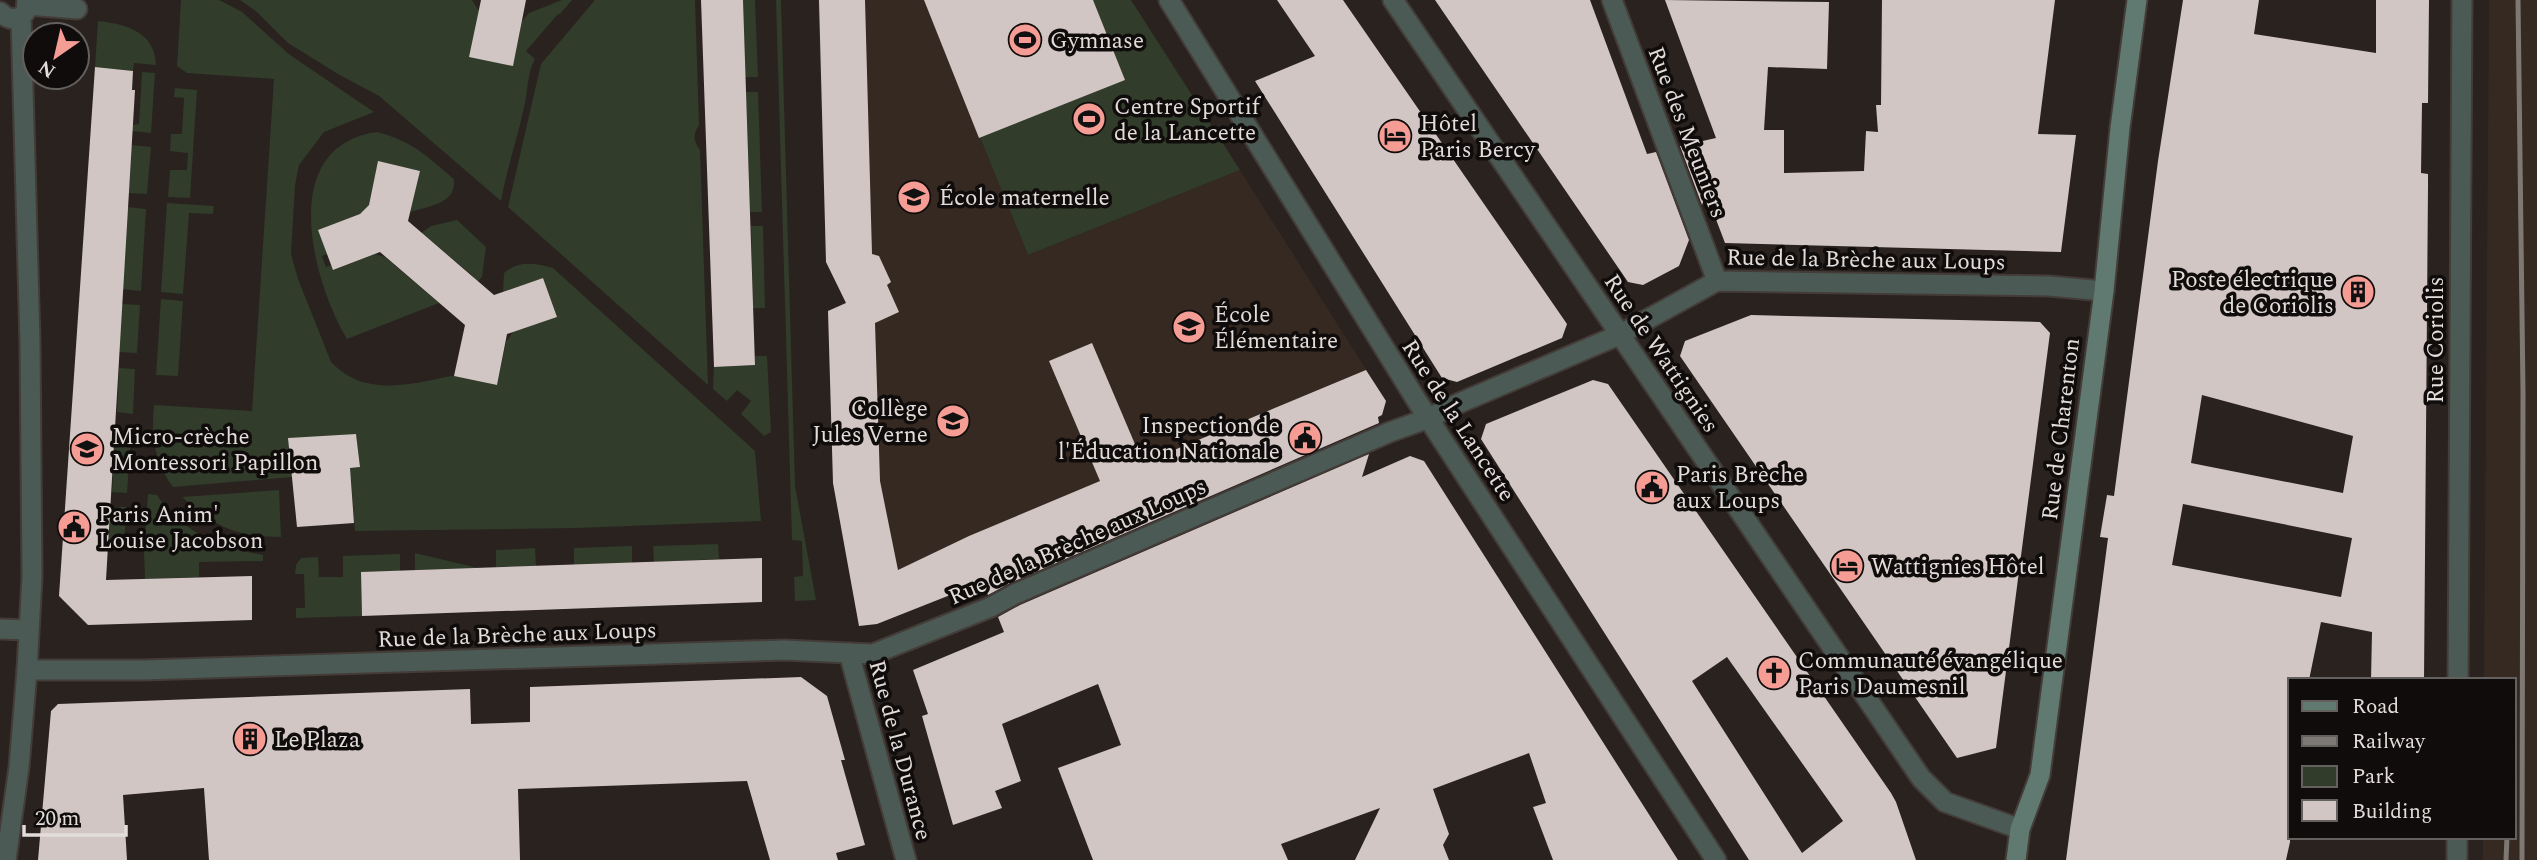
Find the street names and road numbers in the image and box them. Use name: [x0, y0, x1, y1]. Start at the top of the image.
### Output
street label: Rue des Meuniers: [1638, 42, 1735, 224]
street label: Rue de la Brèche aux Loups: [1726, 241, 2006, 280]
street label: Rue de Wattignies: [1594, 267, 1727, 440]
street label: Rue Coriolis: [2419, 277, 2454, 403]
street label: Rue de la Lancette: [1392, 333, 1523, 509]
street label: Rue de Charenton: [2033, 336, 2090, 522]
street label: Rue de la Brèche aux Loups: [943, 470, 1212, 615]
street label: Rue de la Brèche aux Loups: [377, 613, 657, 658]
street label: Rue de la Durance: [859, 656, 940, 844]

